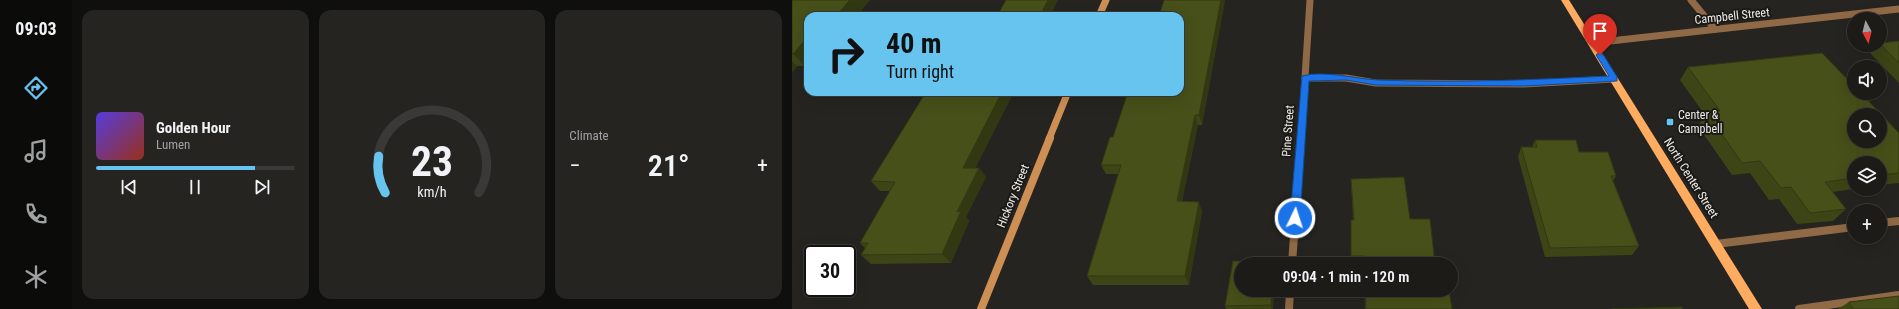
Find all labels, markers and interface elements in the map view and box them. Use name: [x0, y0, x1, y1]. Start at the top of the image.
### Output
street label: Campbell Street: [1694, 5, 1771, 27]
north arrow: [1847, 12, 1887, 52]
map controls: [1847, 12, 1887, 244]
pin: [1583, 14, 1617, 55]
text: 09:03: [15, 18, 57, 39]
icon: arrive: [1589, 20, 1611, 42]
text: 40 m: [886, 27, 942, 60]
icon: right: [820, 28, 872, 80]
button: sound: [1847, 60, 1887, 100]
text: Turn right: [886, 61, 954, 82]
icon: directions: [22, 74, 50, 102]
street label: Pine Street: [1279, 104, 1297, 157]
place label: Center & Campbell: [1678, 108, 1723, 136]
button: search: [1847, 108, 1887, 148]
marker: Center & Campbell: [1665, 117, 1675, 127]
text: Golden Hour: [156, 119, 231, 137]
text: Climate: [569, 128, 609, 143]
text: 23: [411, 136, 453, 185]
street label: North Center Street: [1661, 136, 1721, 221]
icon: music: [22, 137, 50, 165]
text: Lumen: [156, 137, 190, 152]
text: 21°: [648, 148, 690, 183]
text: −: [569, 153, 580, 178]
text: +: [757, 153, 768, 178]
button: layers: [1847, 156, 1887, 196]
street label: Hickory Street: [994, 162, 1032, 230]
icon: previous: [118, 176, 140, 198]
icon: pause: [184, 176, 206, 198]
icon: next: [251, 176, 273, 198]
text: km/h: [417, 183, 447, 199]
position arrow: [1274, 197, 1316, 239]
icon: phone: [22, 200, 50, 228]
button: +: [1847, 204, 1887, 244]
speed limit sign: 30: [804, 245, 856, 297]
icon: climate: [22, 263, 50, 291]
text: 09:04 · 1 min · 120 m: [1283, 268, 1409, 286]

